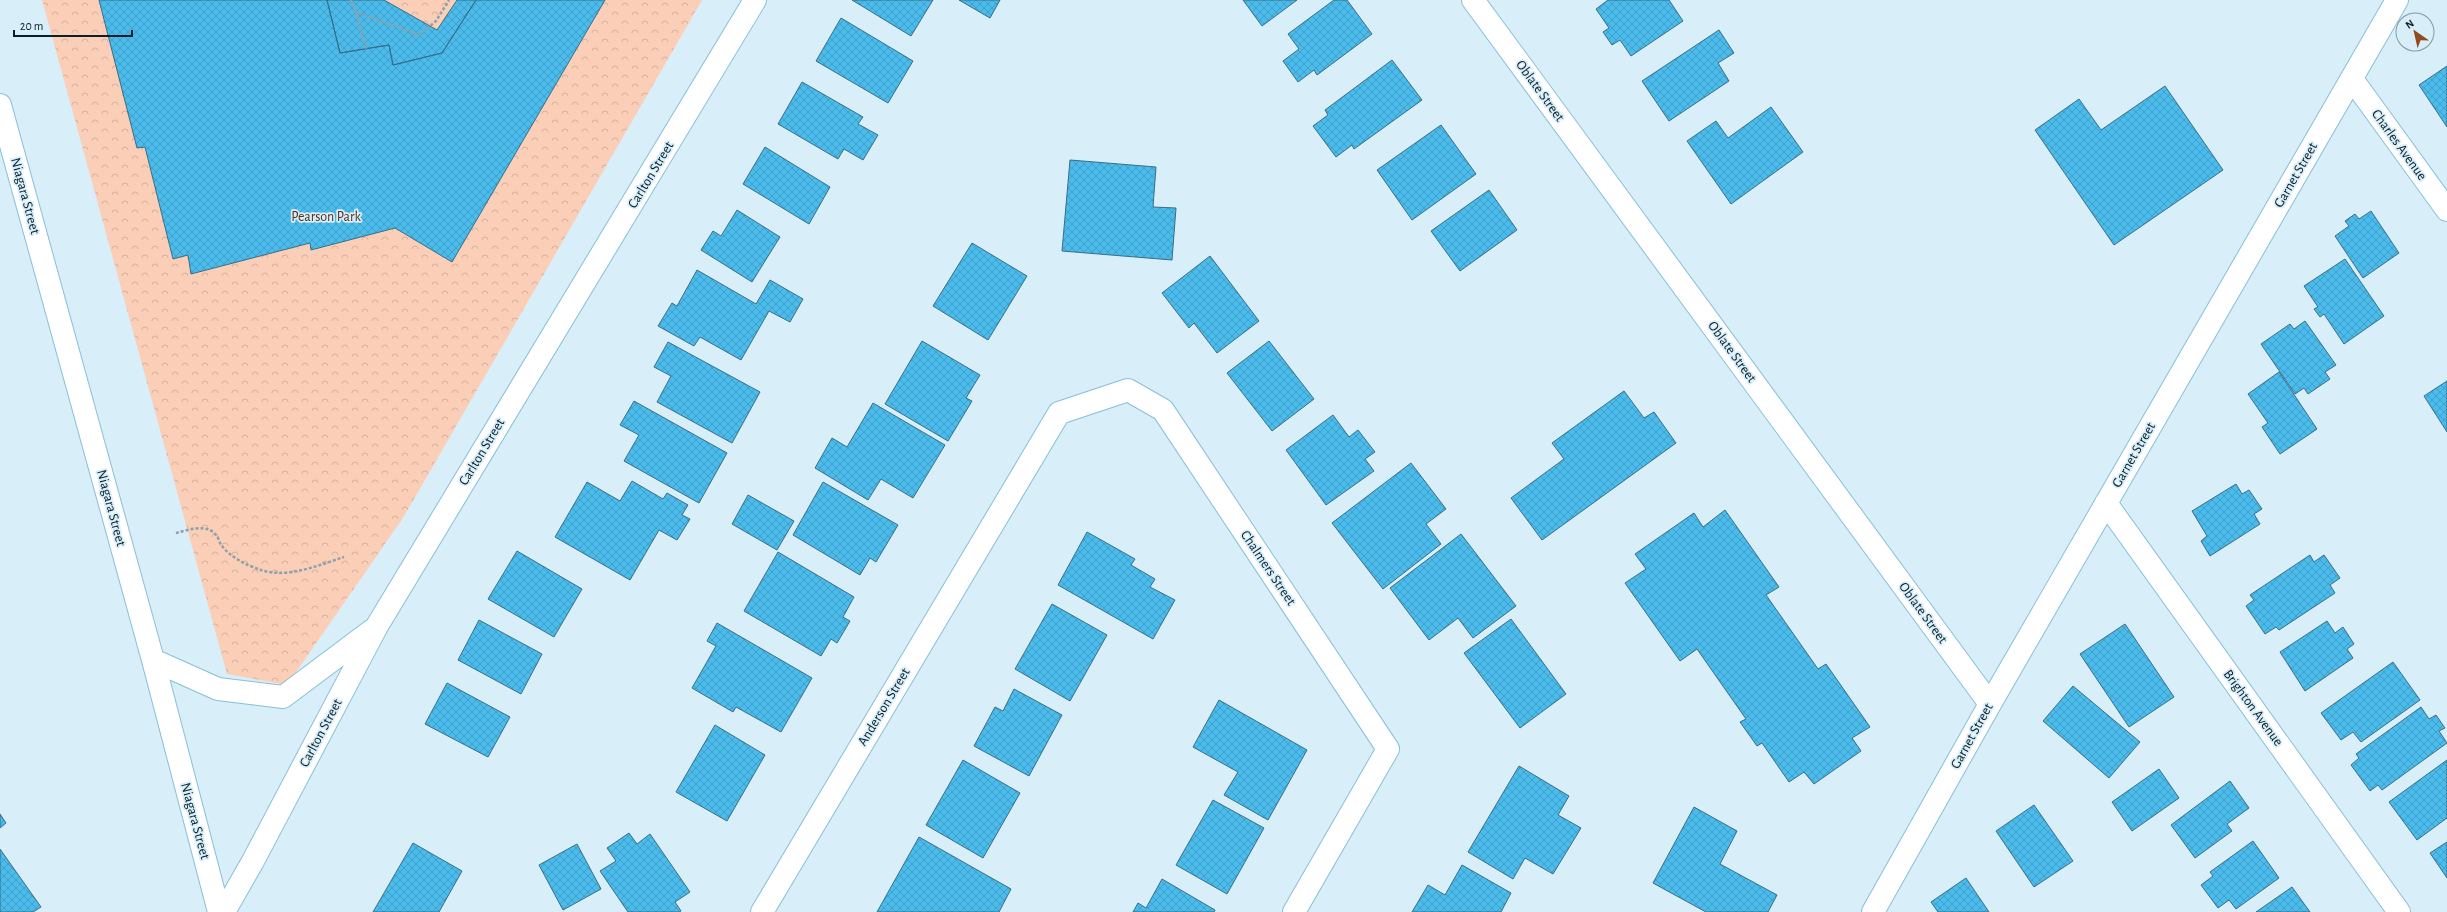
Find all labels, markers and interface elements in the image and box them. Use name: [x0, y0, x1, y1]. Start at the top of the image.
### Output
scale bar: [14, 12, 132, 38]
north arrow: [2395, 12, 2435, 52]
text: N: [2403, 17, 2416, 31]
text: 20 m: [20, 20, 43, 32]
street label: Oblate Street: [1513, 58, 1567, 125]
street label: Charles Avenue: [2369, 107, 2429, 183]
street label: Carlton Street: [626, 139, 677, 211]
street label: Garnet Street: [2272, 140, 2320, 210]
street label: Niagara Street: [8, 156, 42, 236]
park label: Pearson Park: [291, 210, 361, 224]
street label: Oblate Street: [1705, 319, 1759, 386]
street label: Carlton Street: [457, 416, 508, 488]
street label: Garnet Street: [2110, 420, 2158, 490]
street label: Niagara Street: [94, 468, 128, 548]
street label: Chalmers Street: [1238, 528, 1298, 608]
street label: Oblate Street: [1896, 580, 1950, 647]
street label: Anderson Street: [855, 665, 913, 748]
street label: Brighton Avenue: [2221, 667, 2285, 749]
street label: Carlton Street: [297, 696, 345, 769]
street label: Garnet Street: [1948, 700, 1996, 771]
street label: Niagara Street: [178, 781, 212, 861]

